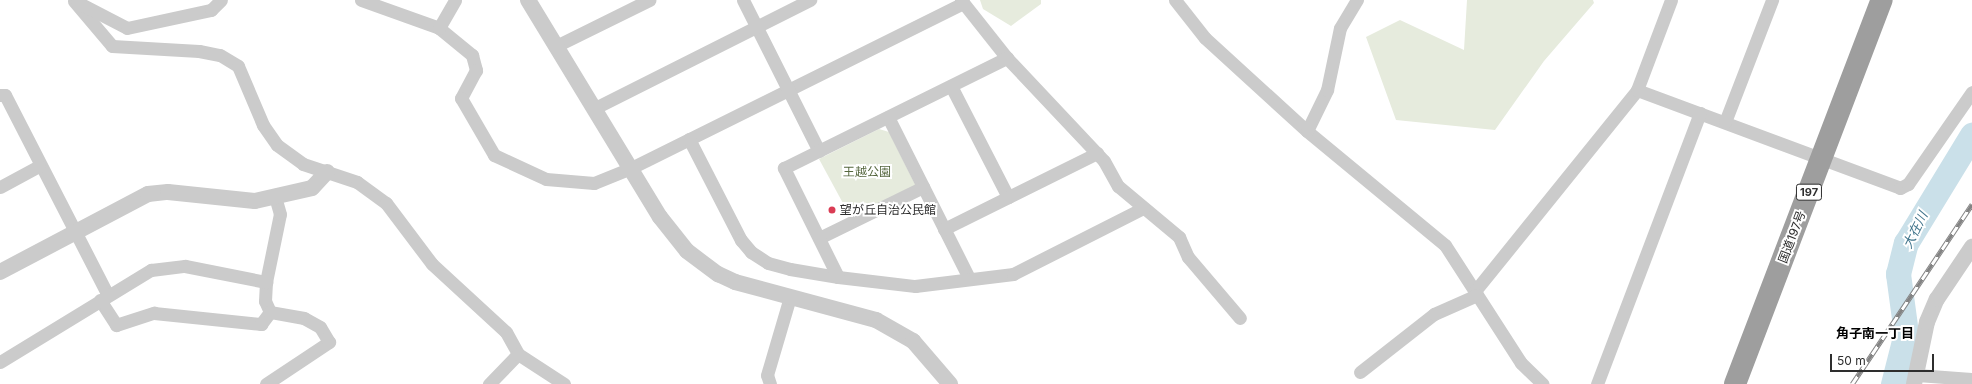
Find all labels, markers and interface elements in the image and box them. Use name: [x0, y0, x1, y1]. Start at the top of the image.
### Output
park label: 王越公園: [843, 165, 891, 179]
road number: 197: [1795, 183, 1823, 201]
place label: 望が丘自治公民館: [840, 203, 936, 217]
marker: 望が丘自治公民館: [827, 205, 837, 215]
street label: 国道197号: [1775, 209, 1809, 265]
water label: 大在川: [1899, 209, 1931, 251]
district label: 角子南一丁目: [1836, 325, 1914, 341]
scale bar: [1832, 346, 1936, 372]
text: 50 m: [1837, 353, 1866, 368]

